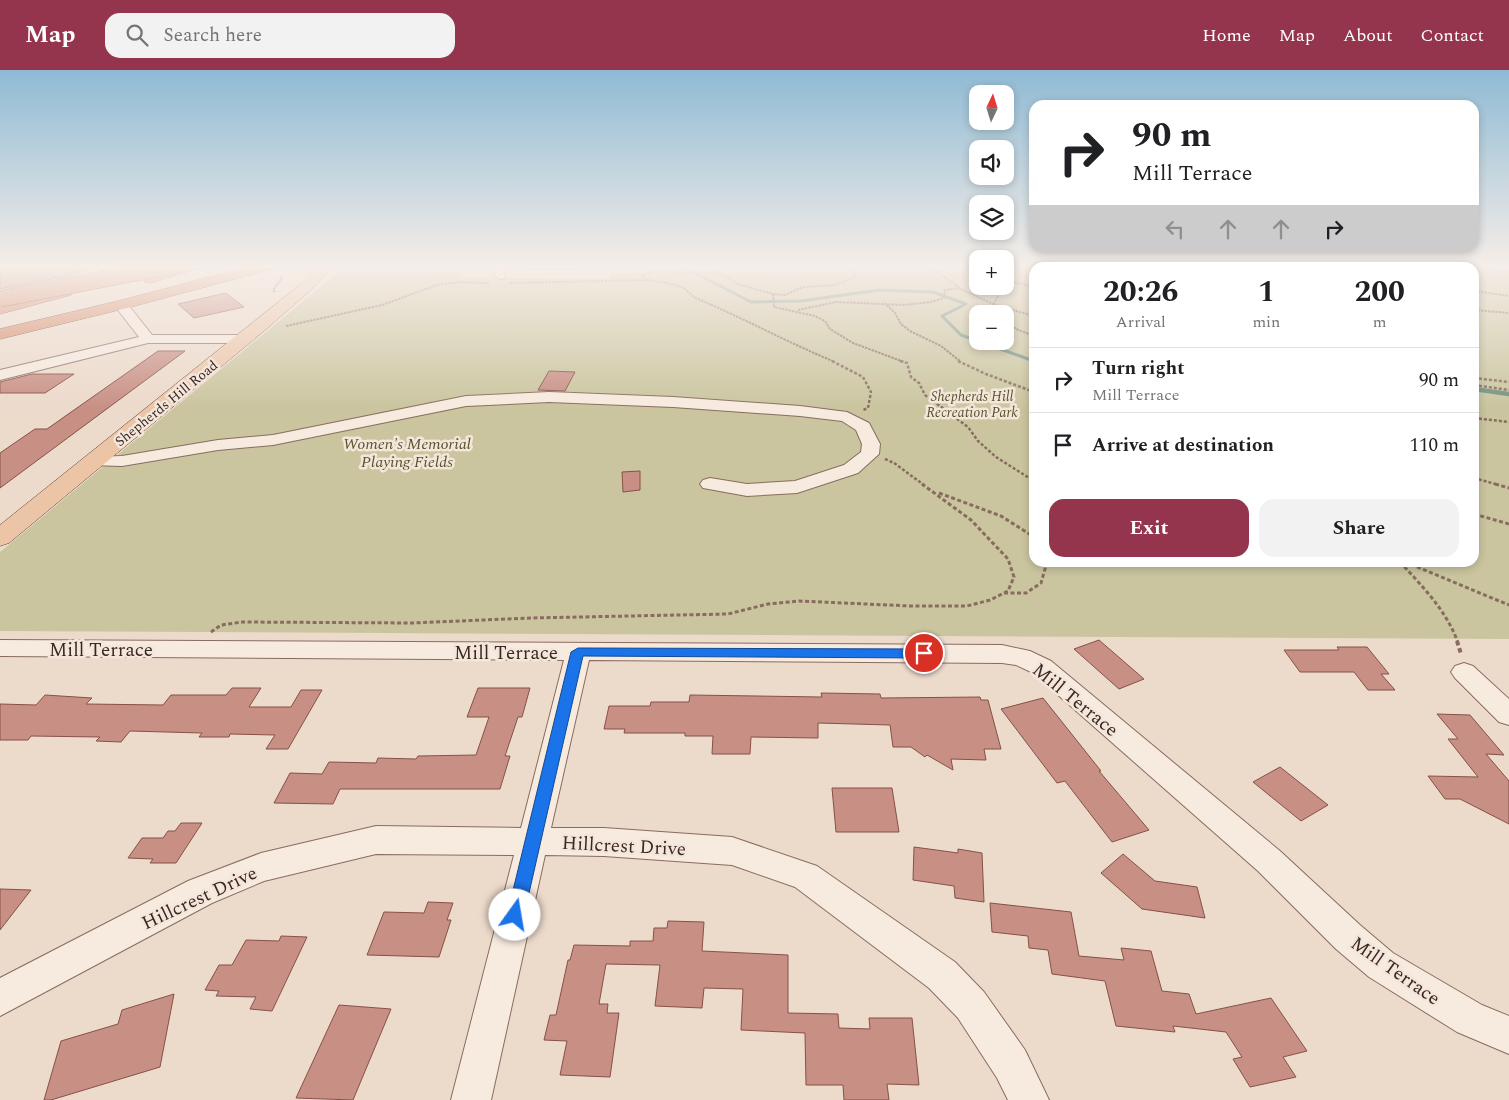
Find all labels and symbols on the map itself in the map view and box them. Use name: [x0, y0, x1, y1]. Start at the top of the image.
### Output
north arrow: [969, 85, 1014, 130]
street label: Shepherds Hill Road: [110, 355, 222, 452]
park label: Shepherds Hill Recreation Park: [926, 386, 1018, 423]
park label: Women's Memorial Playing Fields: [343, 432, 471, 474]
pin: [903, 632, 945, 674]
street label: Mill Terrace: [49, 636, 153, 665]
street label: Mill Terrace: [454, 639, 558, 668]
street label: Mill Terrace: [1026, 656, 1125, 744]
street label: Hillcrest Drive: [561, 829, 687, 864]
street label: Hillcrest Drive: [137, 859, 262, 938]
position arrow: [488, 888, 540, 940]
street label: Mill Terrace: [1344, 930, 1446, 1013]

